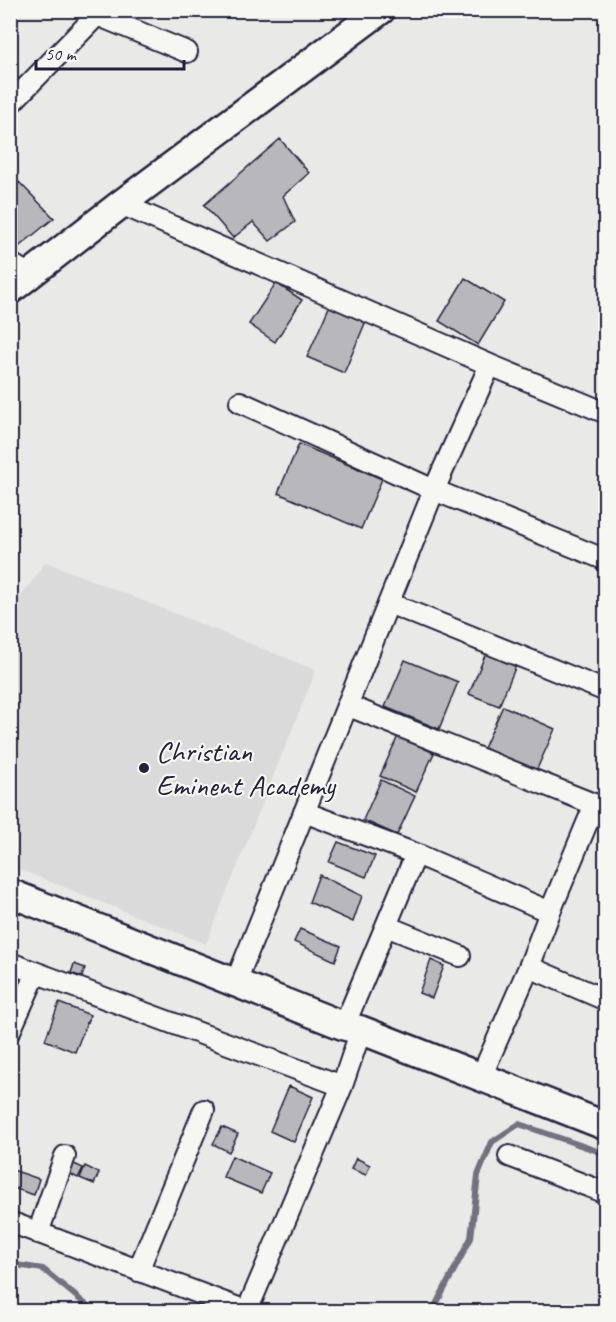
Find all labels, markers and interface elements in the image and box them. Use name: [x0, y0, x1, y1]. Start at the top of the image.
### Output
scale bar: [36, 33, 184, 71]
text: 50 m: [45, 43, 78, 65]
place label: Christian Eminent Academy: [156, 732, 336, 804]
marker: Christian Eminent Academy: [137, 761, 151, 775]

